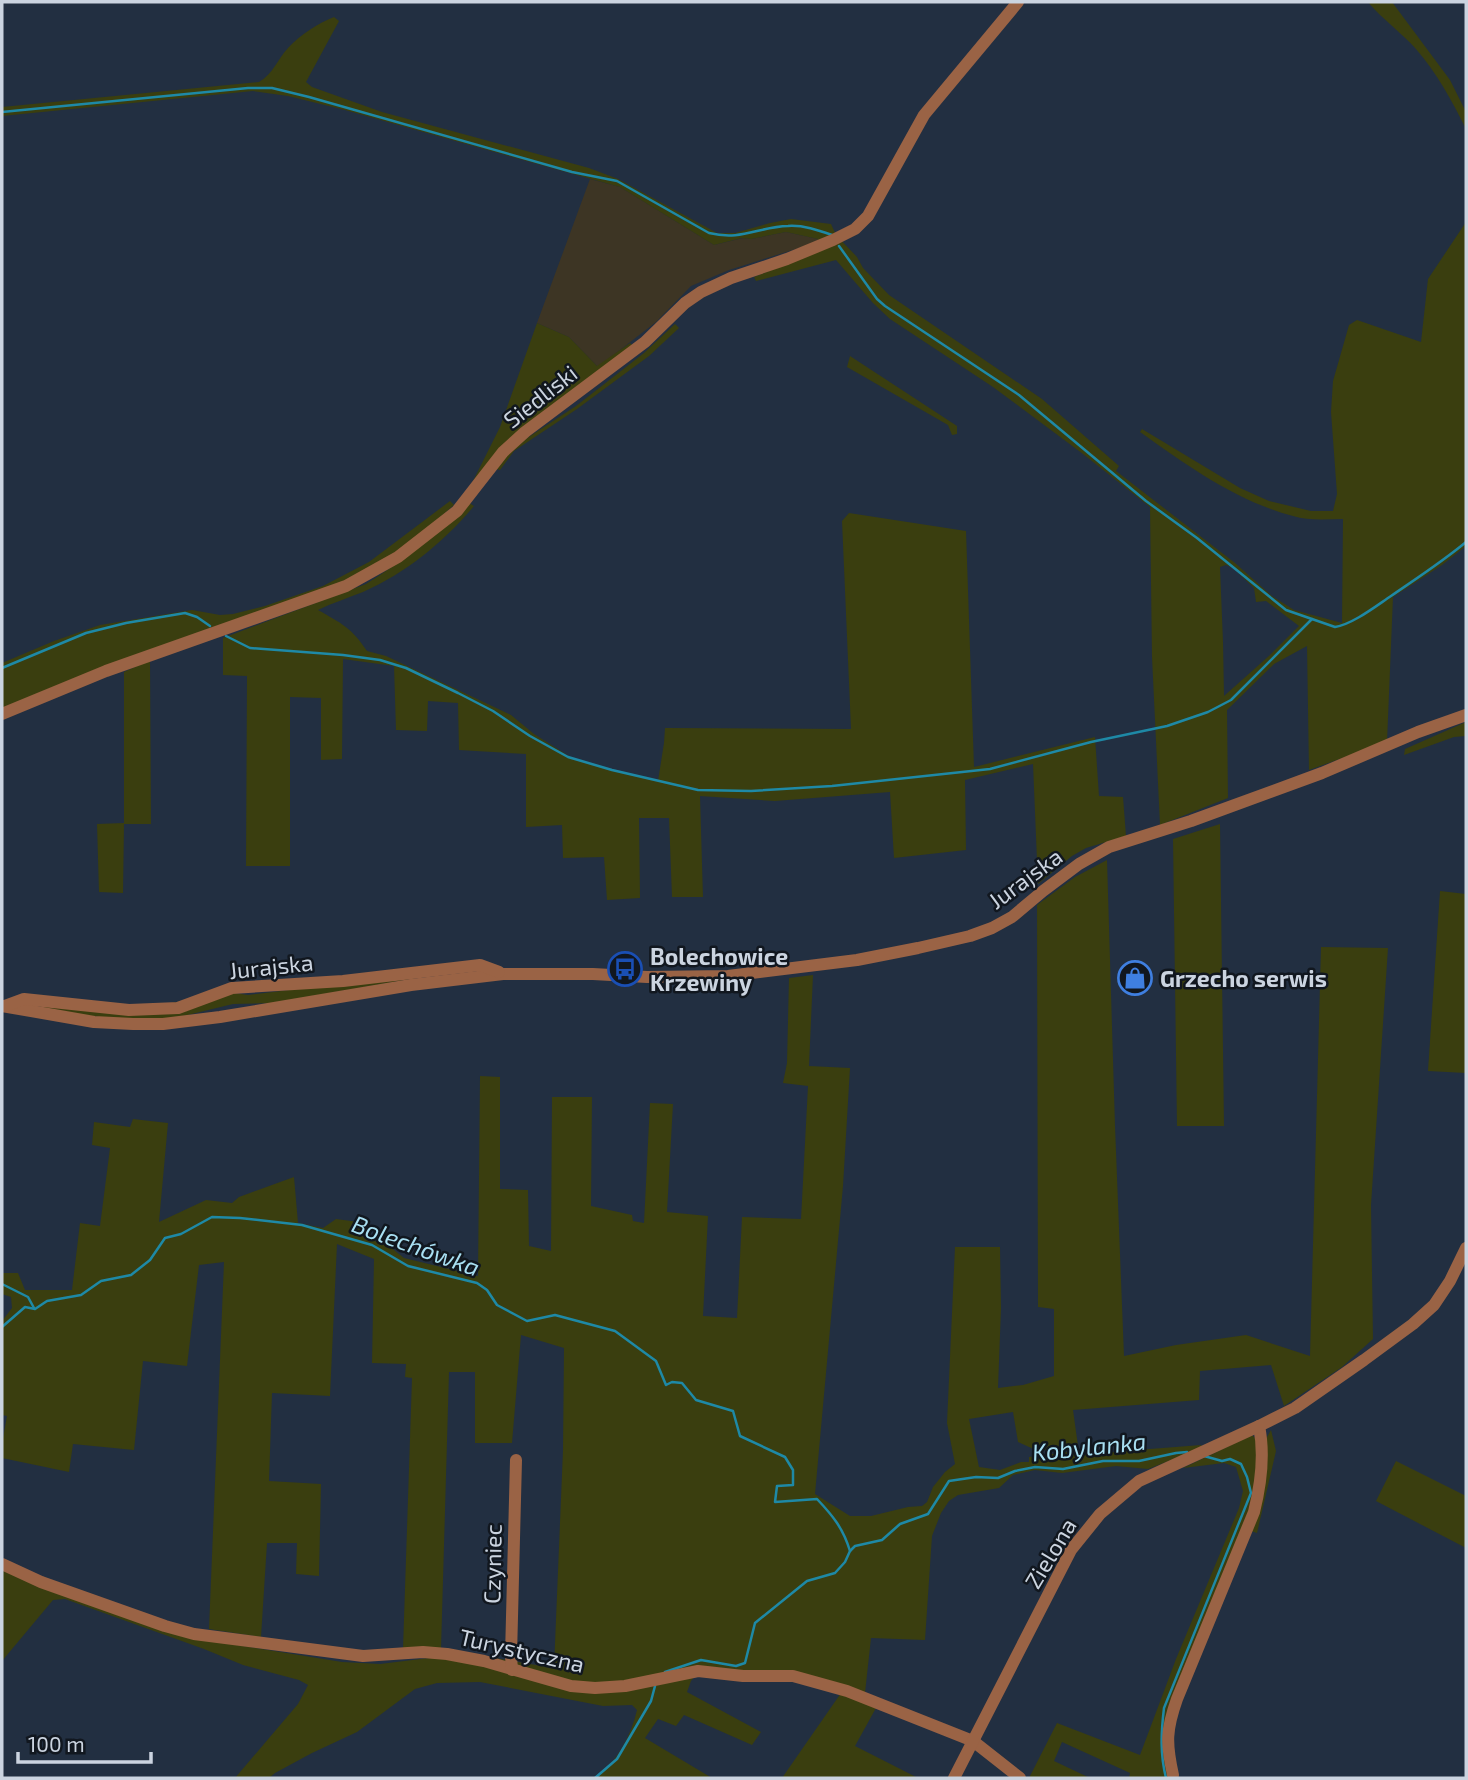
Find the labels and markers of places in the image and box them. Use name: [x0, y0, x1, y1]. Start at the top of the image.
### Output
place label: Bolechowice Krzewiny: [650, 942, 788, 996]
bus stop icon: Bolechowice Krzewiny: [606, 950, 644, 988]
shop icon: Grzecho serwis: [1116, 959, 1154, 997]
place label: Grzecho serwis: [1160, 964, 1327, 992]

